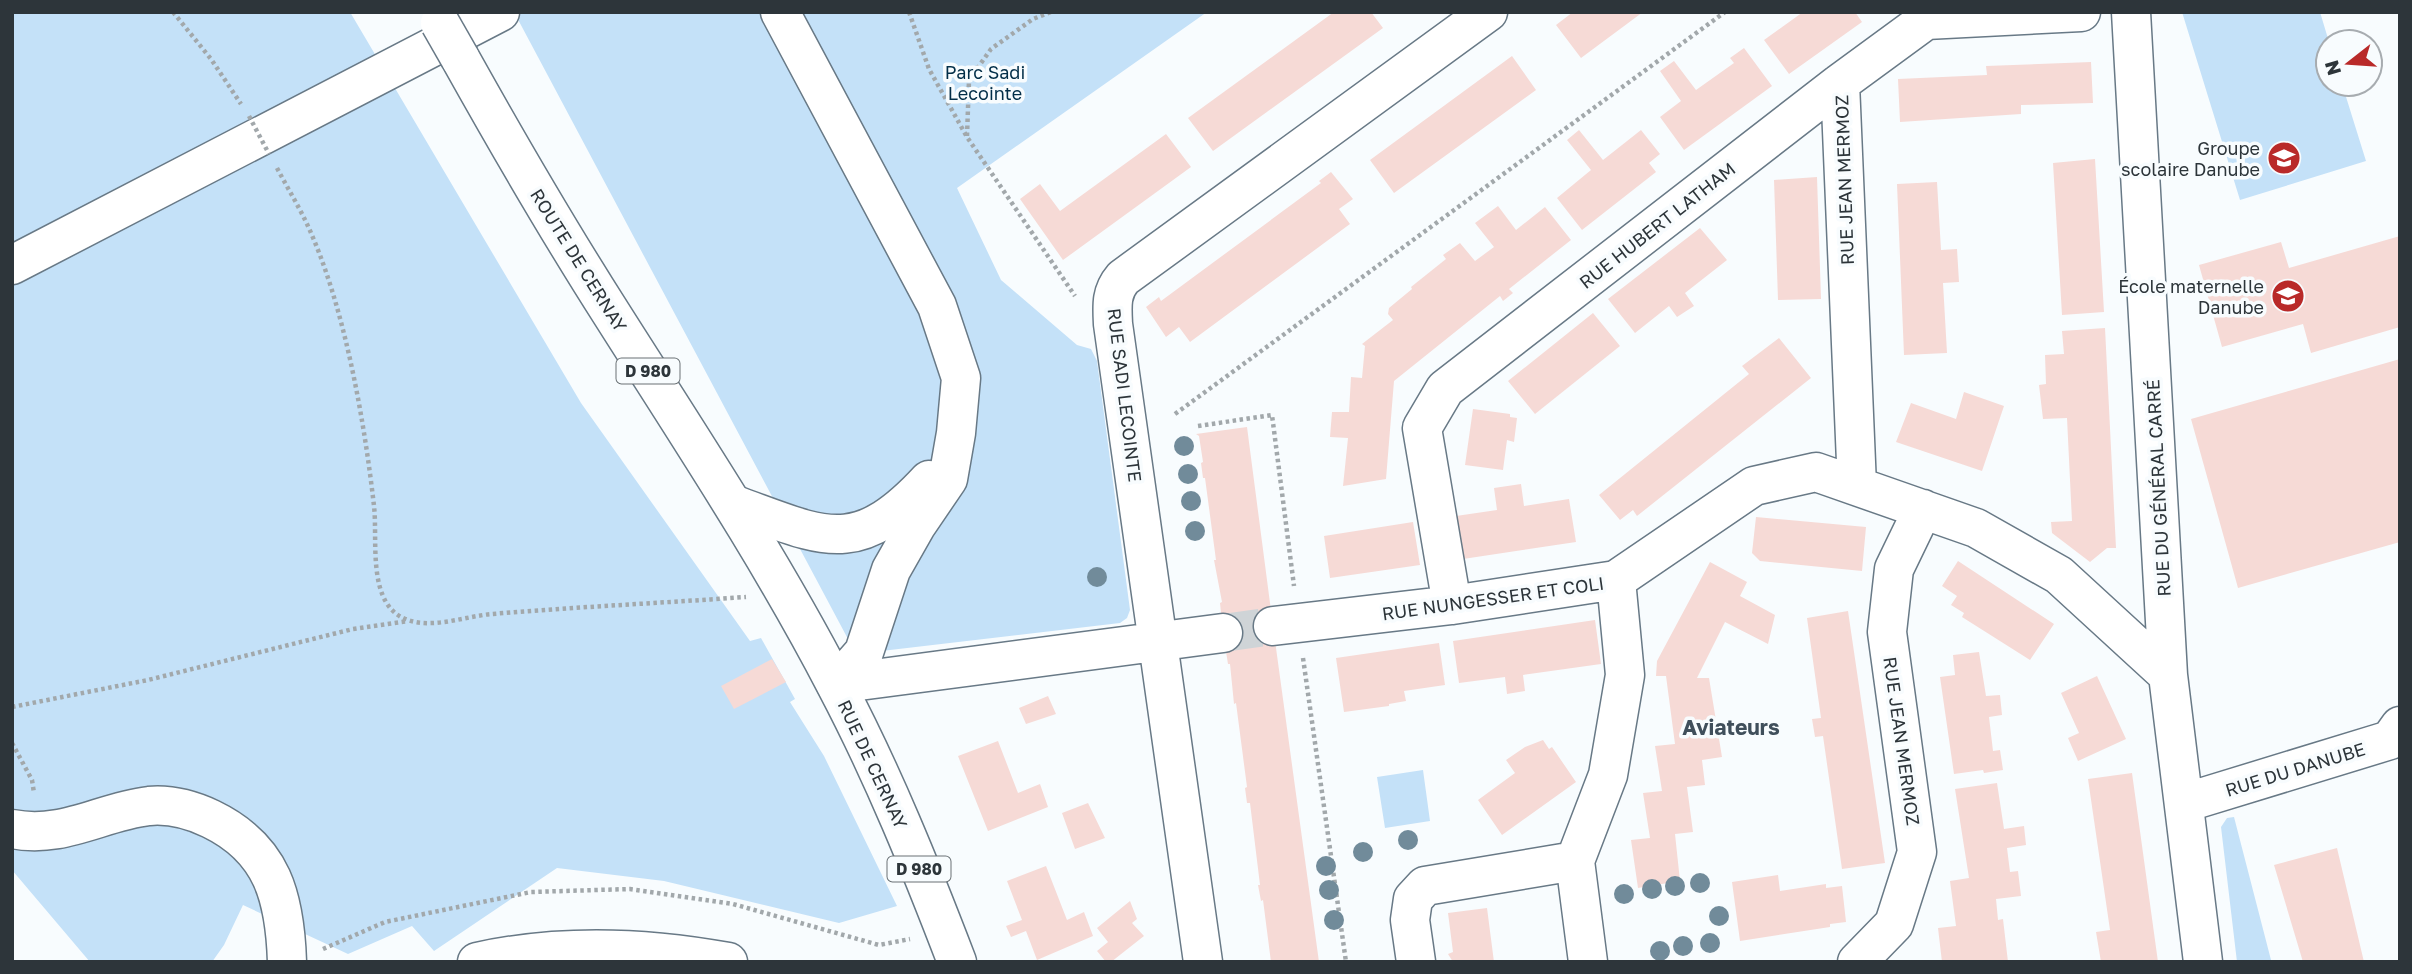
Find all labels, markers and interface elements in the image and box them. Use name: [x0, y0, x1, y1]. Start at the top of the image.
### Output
north arrow: [2314, 28, 2384, 98]
text: N: [2319, 58, 2345, 78]
park label: Parc Sadi Lecointe: [945, 61, 1025, 104]
street label: RUE JEAN MERMOZ: [1830, 95, 1858, 265]
place label: Groupe scolaire Danube: [2121, 137, 2260, 180]
school or university icon: Groupe scolaire Danube: [2265, 139, 2303, 177]
street label: RUE HUBERT LATHAM: [1575, 157, 1739, 293]
street label: ROUTE DE CERNAY: [526, 184, 632, 336]
place label: École maternelle Danube: [2118, 275, 2264, 318]
school or university icon: École maternelle Danube: [2269, 277, 2307, 315]
street label: RUE SADI LECOINTE: [1103, 307, 1147, 483]
road number: D 980: [616, 358, 680, 384]
street label: RUE DU GÉNÉRAL CARRÉ: [2141, 379, 2175, 597]
street label: RUE NUNGESSER ET COLI: [1381, 572, 1605, 624]
street label: RUE JEAN MERMOZ: [1879, 655, 1925, 827]
street label: RUE DE CERNAY: [834, 696, 913, 832]
district label: Aviateurs: [1682, 714, 1780, 740]
street label: RUE DU DANUBE: [2222, 737, 2368, 801]
road number: D 980: [888, 856, 950, 882]

